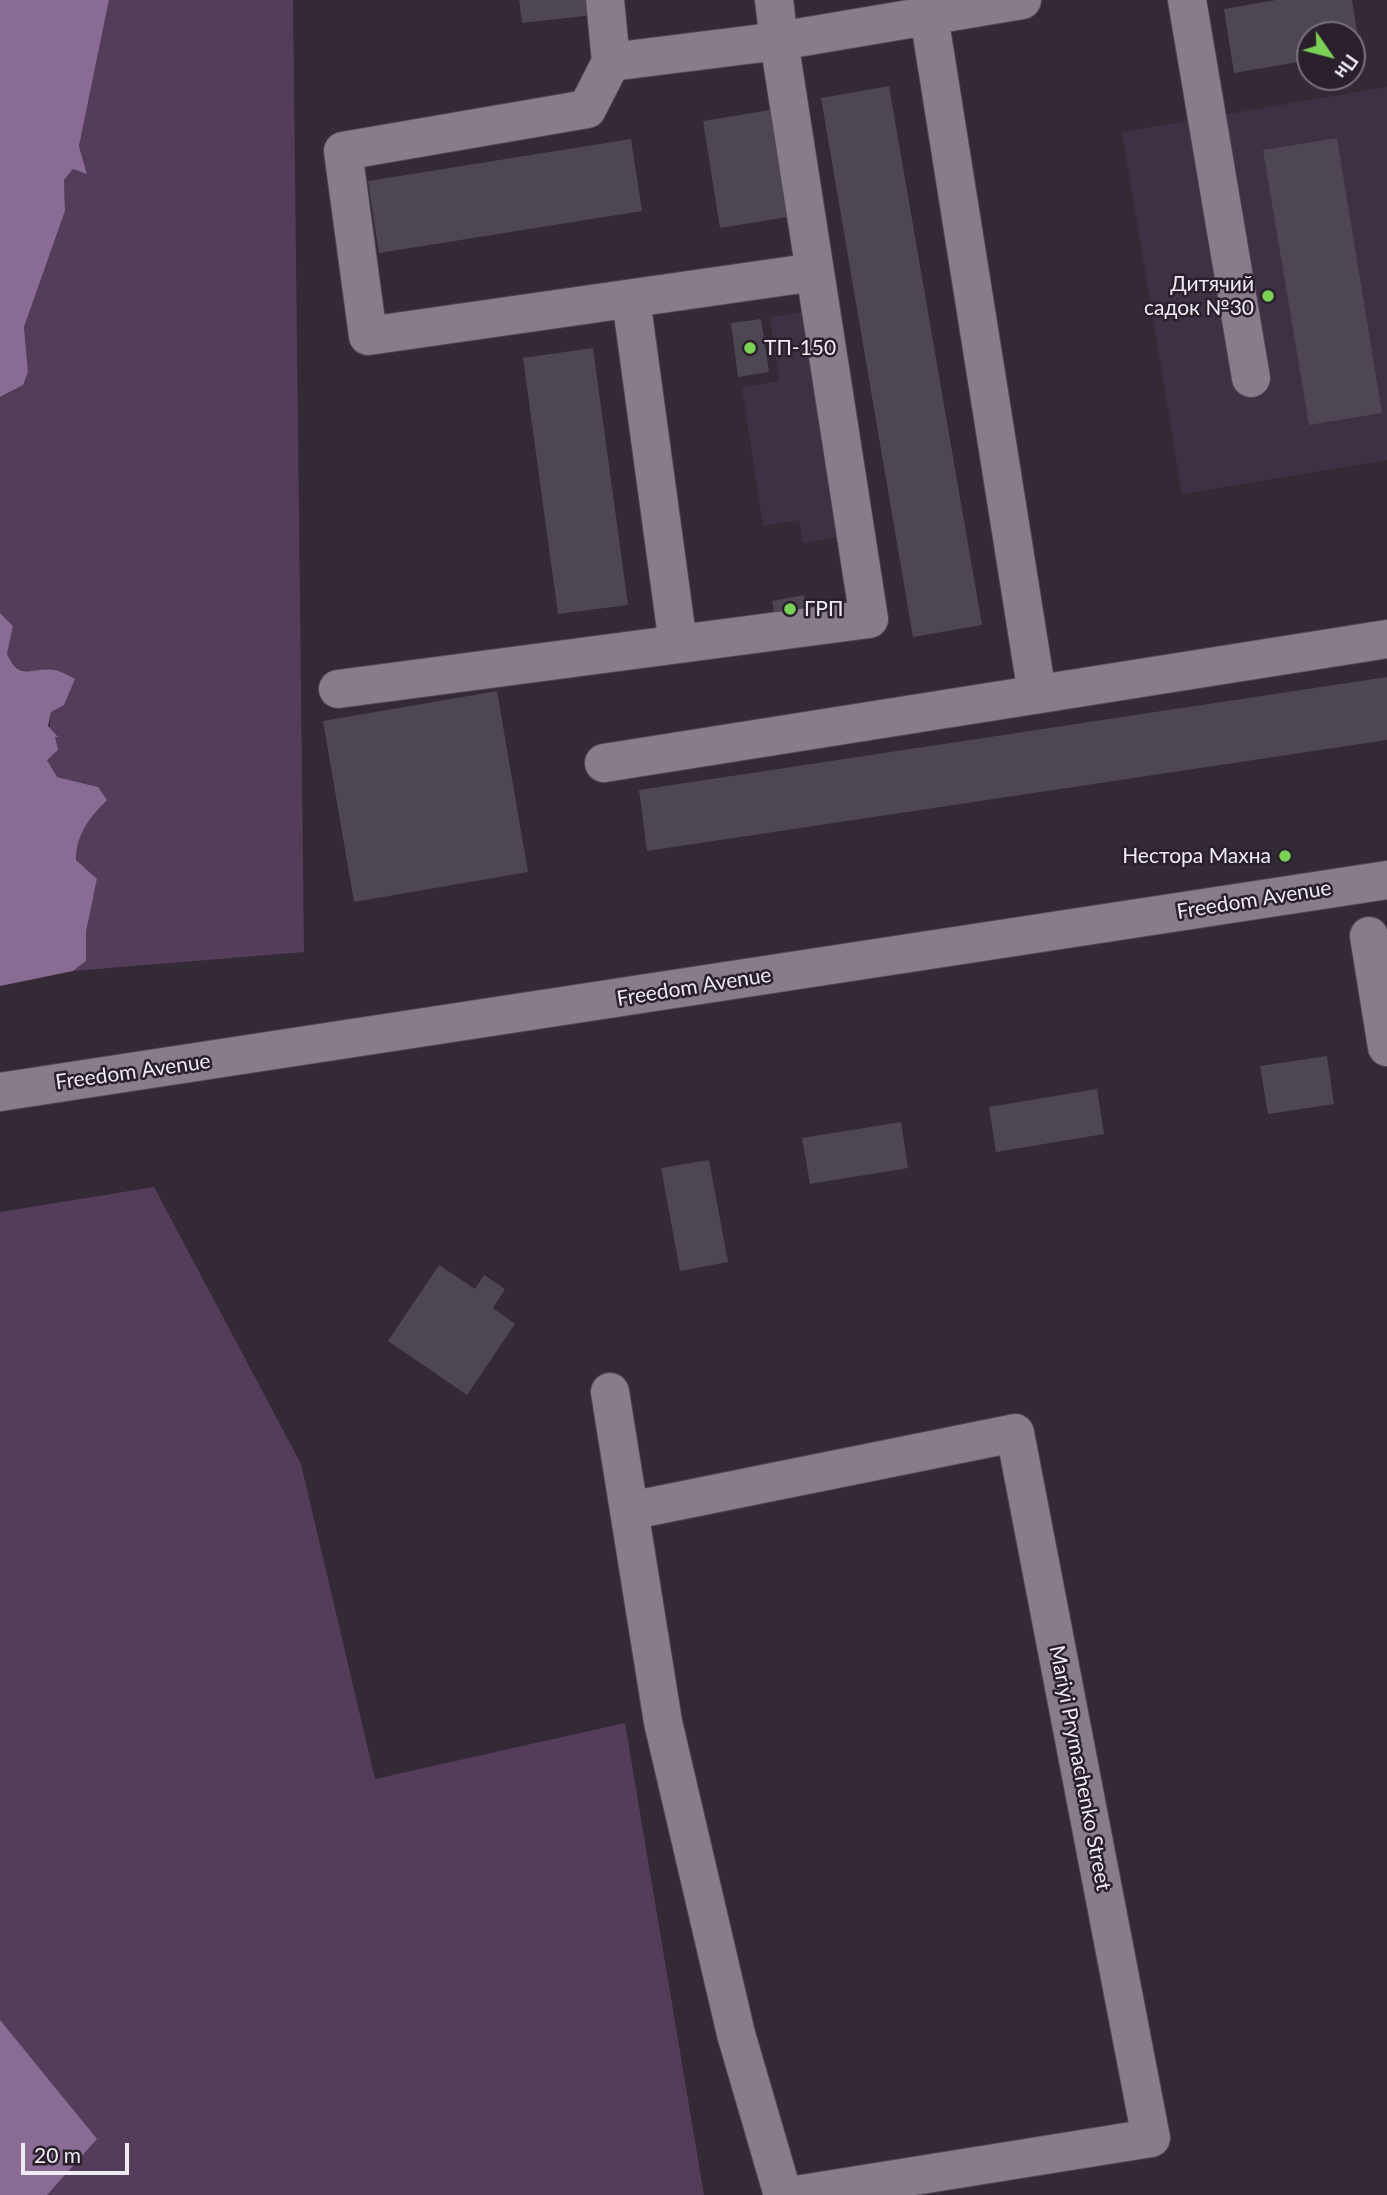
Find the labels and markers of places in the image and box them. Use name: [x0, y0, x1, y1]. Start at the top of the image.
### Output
place label: Дитячий садок №30: [1144, 271, 1254, 321]
marker: Дитячий садок №30: [1260, 288, 1276, 304]
place label: ТП-150: [764, 335, 836, 361]
marker: ТП-150: [742, 340, 758, 356]
place label: ГРП: [804, 596, 843, 622]
marker: ГРП: [782, 601, 798, 617]
place label: Нестора Махна: [1122, 843, 1271, 869]
marker: Нестора Махна: [1277, 848, 1293, 864]

